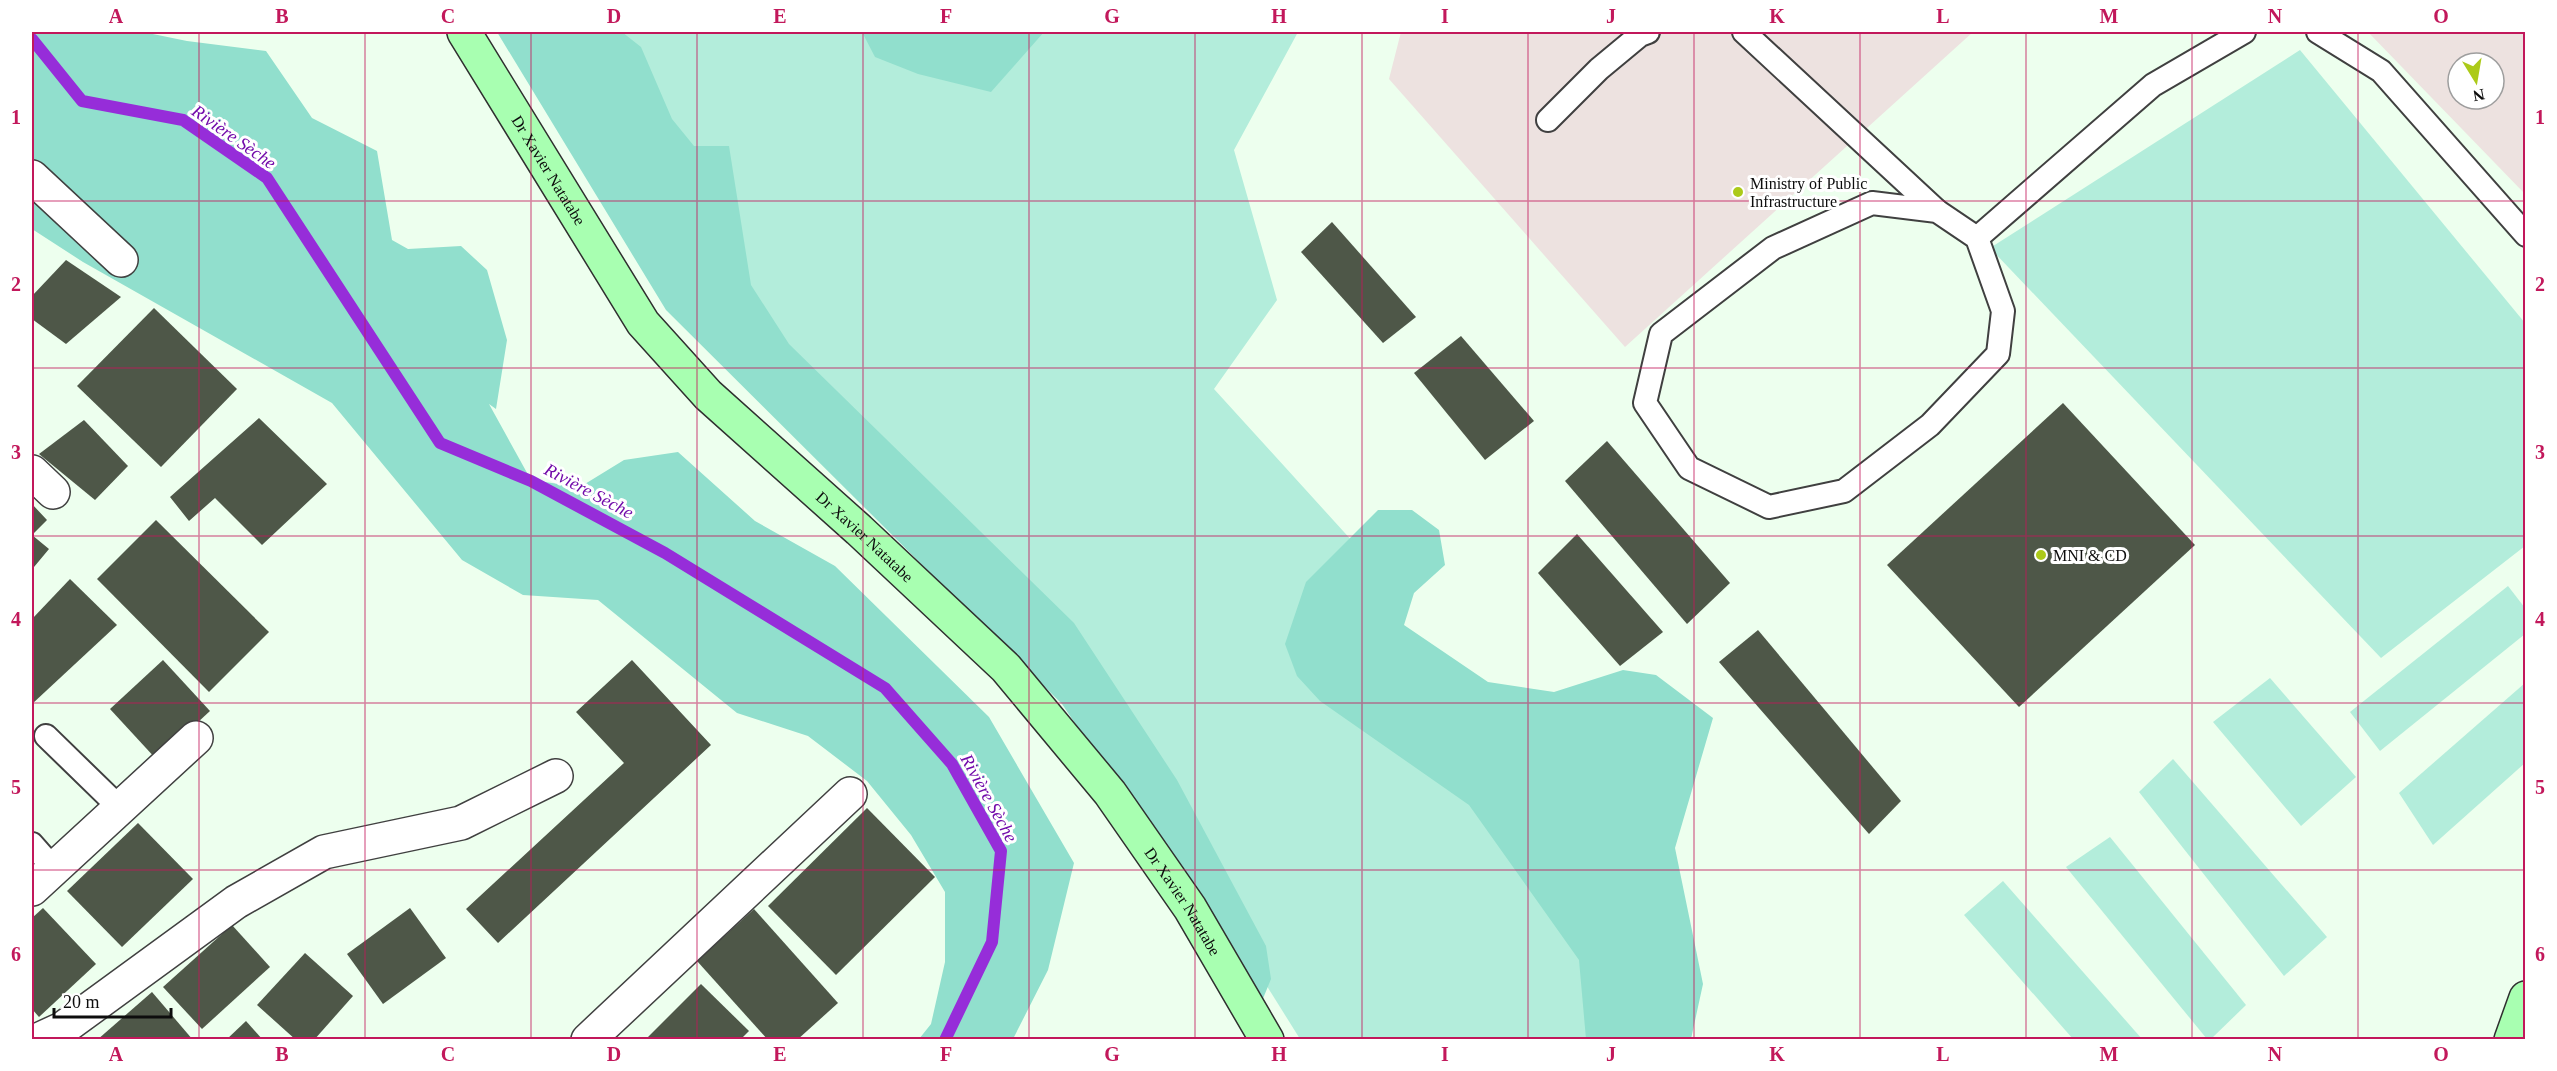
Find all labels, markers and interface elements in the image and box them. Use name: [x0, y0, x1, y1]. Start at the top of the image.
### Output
text: A: [109, 5, 124, 27]
text: B: [275, 5, 289, 27]
text: C: [441, 5, 455, 27]
text: D: [607, 5, 621, 27]
text: E: [773, 5, 787, 27]
text: F: [940, 5, 952, 27]
text: G: [1104, 5, 1120, 27]
text: H: [1271, 5, 1287, 27]
text: I: [1441, 5, 1449, 27]
text: J: [1606, 5, 1616, 27]
text: K: [1769, 5, 1785, 27]
text: L: [1936, 5, 1950, 27]
text: M: [2100, 5, 2119, 27]
text: N: [2268, 5, 2283, 27]
text: O: [2433, 5, 2449, 27]
north arrow: [2446, 51, 2506, 111]
text: N: [2471, 86, 2486, 105]
water label: Rivière Sèche: [187, 100, 280, 173]
text: 1: [11, 106, 21, 128]
text: 1: [2535, 106, 2545, 128]
street label: Dr Xavier Natatabe: [508, 112, 589, 228]
place label: Ministry of Public Infrastructure: [1750, 175, 1867, 210]
marker: Ministry of Public Infrastructure: [1731, 185, 1745, 199]
text: 2: [11, 273, 21, 295]
text: 2: [2535, 273, 2545, 295]
text: 3: [11, 441, 21, 463]
text: 3: [2535, 441, 2545, 463]
water label: Rivière Sèche: [540, 459, 637, 523]
street label: Dr Xavier Natatabe: [813, 488, 917, 585]
place label: MNI & CD: [2053, 547, 2127, 564]
marker: MNI & CD: [2034, 548, 2048, 562]
text: 4: [11, 608, 21, 630]
text: 4: [2535, 608, 2545, 630]
water label: Rivière Sèche: [956, 750, 1021, 846]
text: 5: [11, 776, 21, 798]
text: 5: [2535, 776, 2545, 798]
street label: Dr Xavier Natatabe: [1141, 844, 1224, 958]
text: 6: [11, 943, 21, 965]
text: 6: [2535, 943, 2545, 965]
scale bar: [54, 981, 171, 1019]
text: 20 m: [63, 992, 100, 1012]
text: A: [109, 1043, 124, 1065]
text: B: [275, 1043, 289, 1065]
text: C: [441, 1043, 455, 1065]
text: D: [607, 1043, 621, 1065]
text: E: [773, 1043, 787, 1065]
text: F: [940, 1043, 952, 1065]
text: G: [1104, 1043, 1120, 1065]
text: H: [1271, 1043, 1287, 1065]
text: I: [1441, 1043, 1449, 1065]
text: J: [1606, 1043, 1616, 1065]
text: K: [1769, 1043, 1785, 1065]
text: L: [1936, 1043, 1950, 1065]
text: M: [2100, 1043, 2119, 1065]
text: N: [2268, 1043, 2283, 1065]
text: O: [2433, 1043, 2449, 1065]

